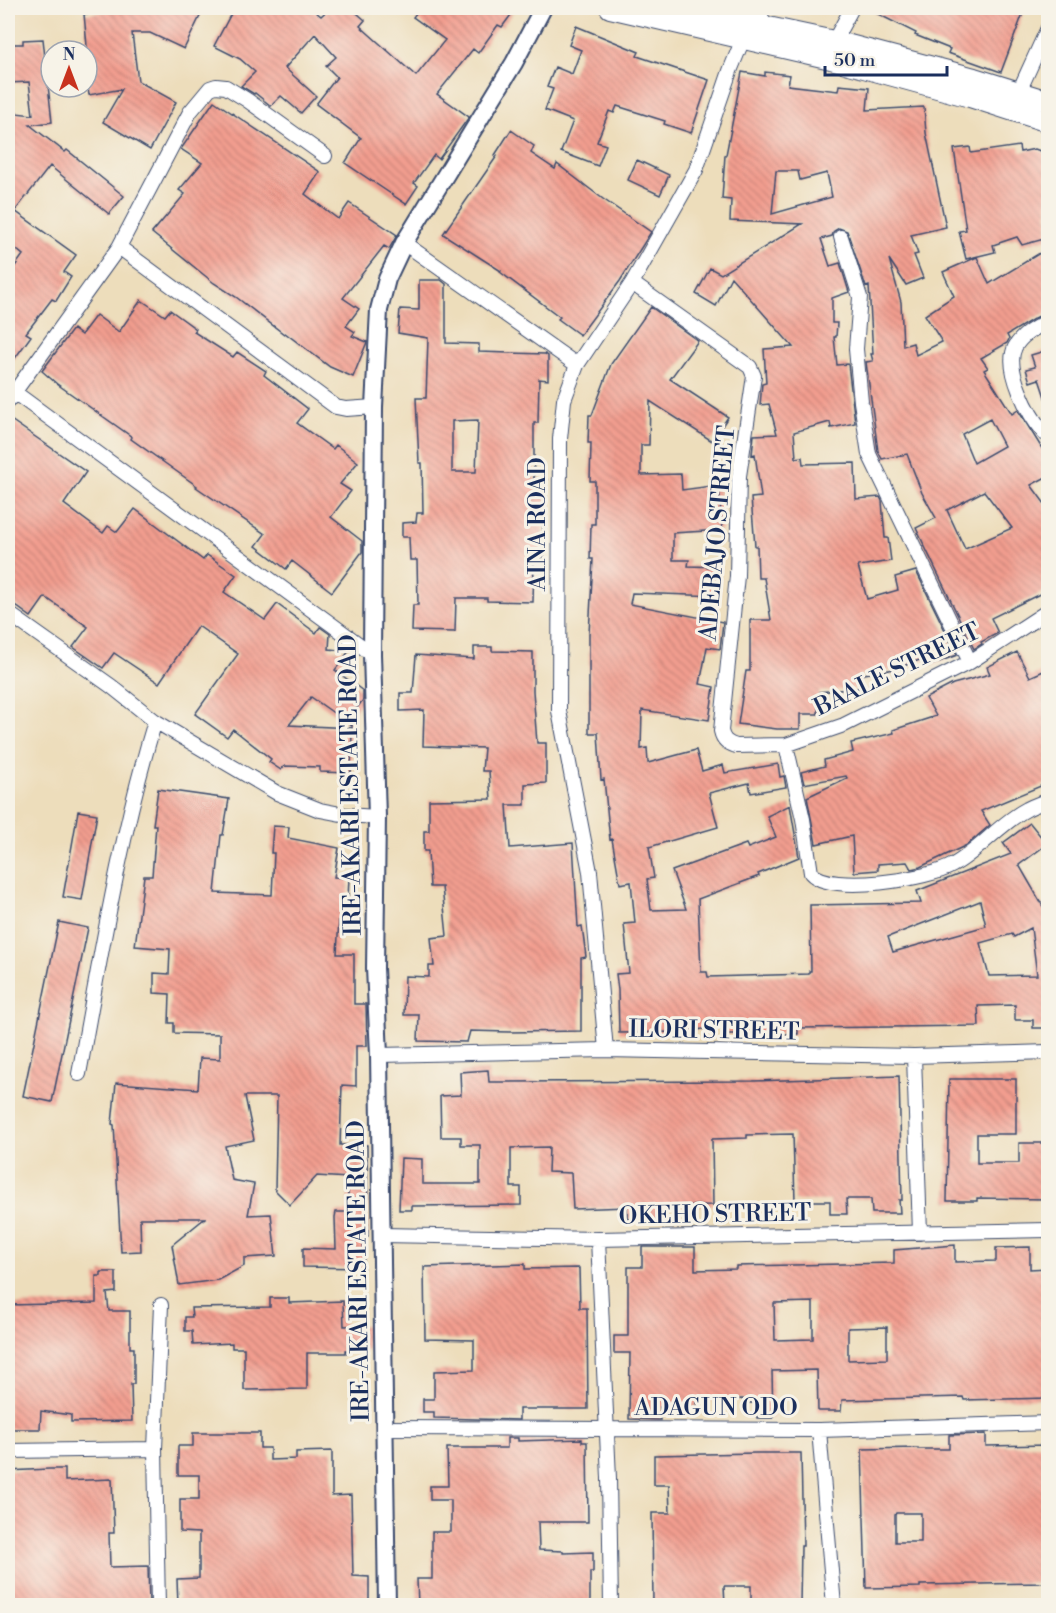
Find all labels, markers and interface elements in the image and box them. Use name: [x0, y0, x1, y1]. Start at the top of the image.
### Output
north arrow: [39, 39, 99, 99]
scale bar: [825, 39, 946, 77]
text: N: [63, 45, 76, 65]
text: 50 m: [834, 49, 876, 72]
street label: ADEBAJO STREET: [694, 424, 742, 643]
street label: AINA ROAD: [523, 457, 553, 592]
street label: BAALE STREET: [808, 617, 986, 724]
street label: IRE-AKARI ESTATE ROAD: [333, 634, 369, 936]
street label: ILORI STREET: [628, 1015, 800, 1047]
street label: IRE-AKARI ESTATE ROAD: [341, 1120, 377, 1422]
street label: OKEHO STREET: [618, 1198, 812, 1232]
street label: ADAGUN ODO: [633, 1393, 798, 1423]

